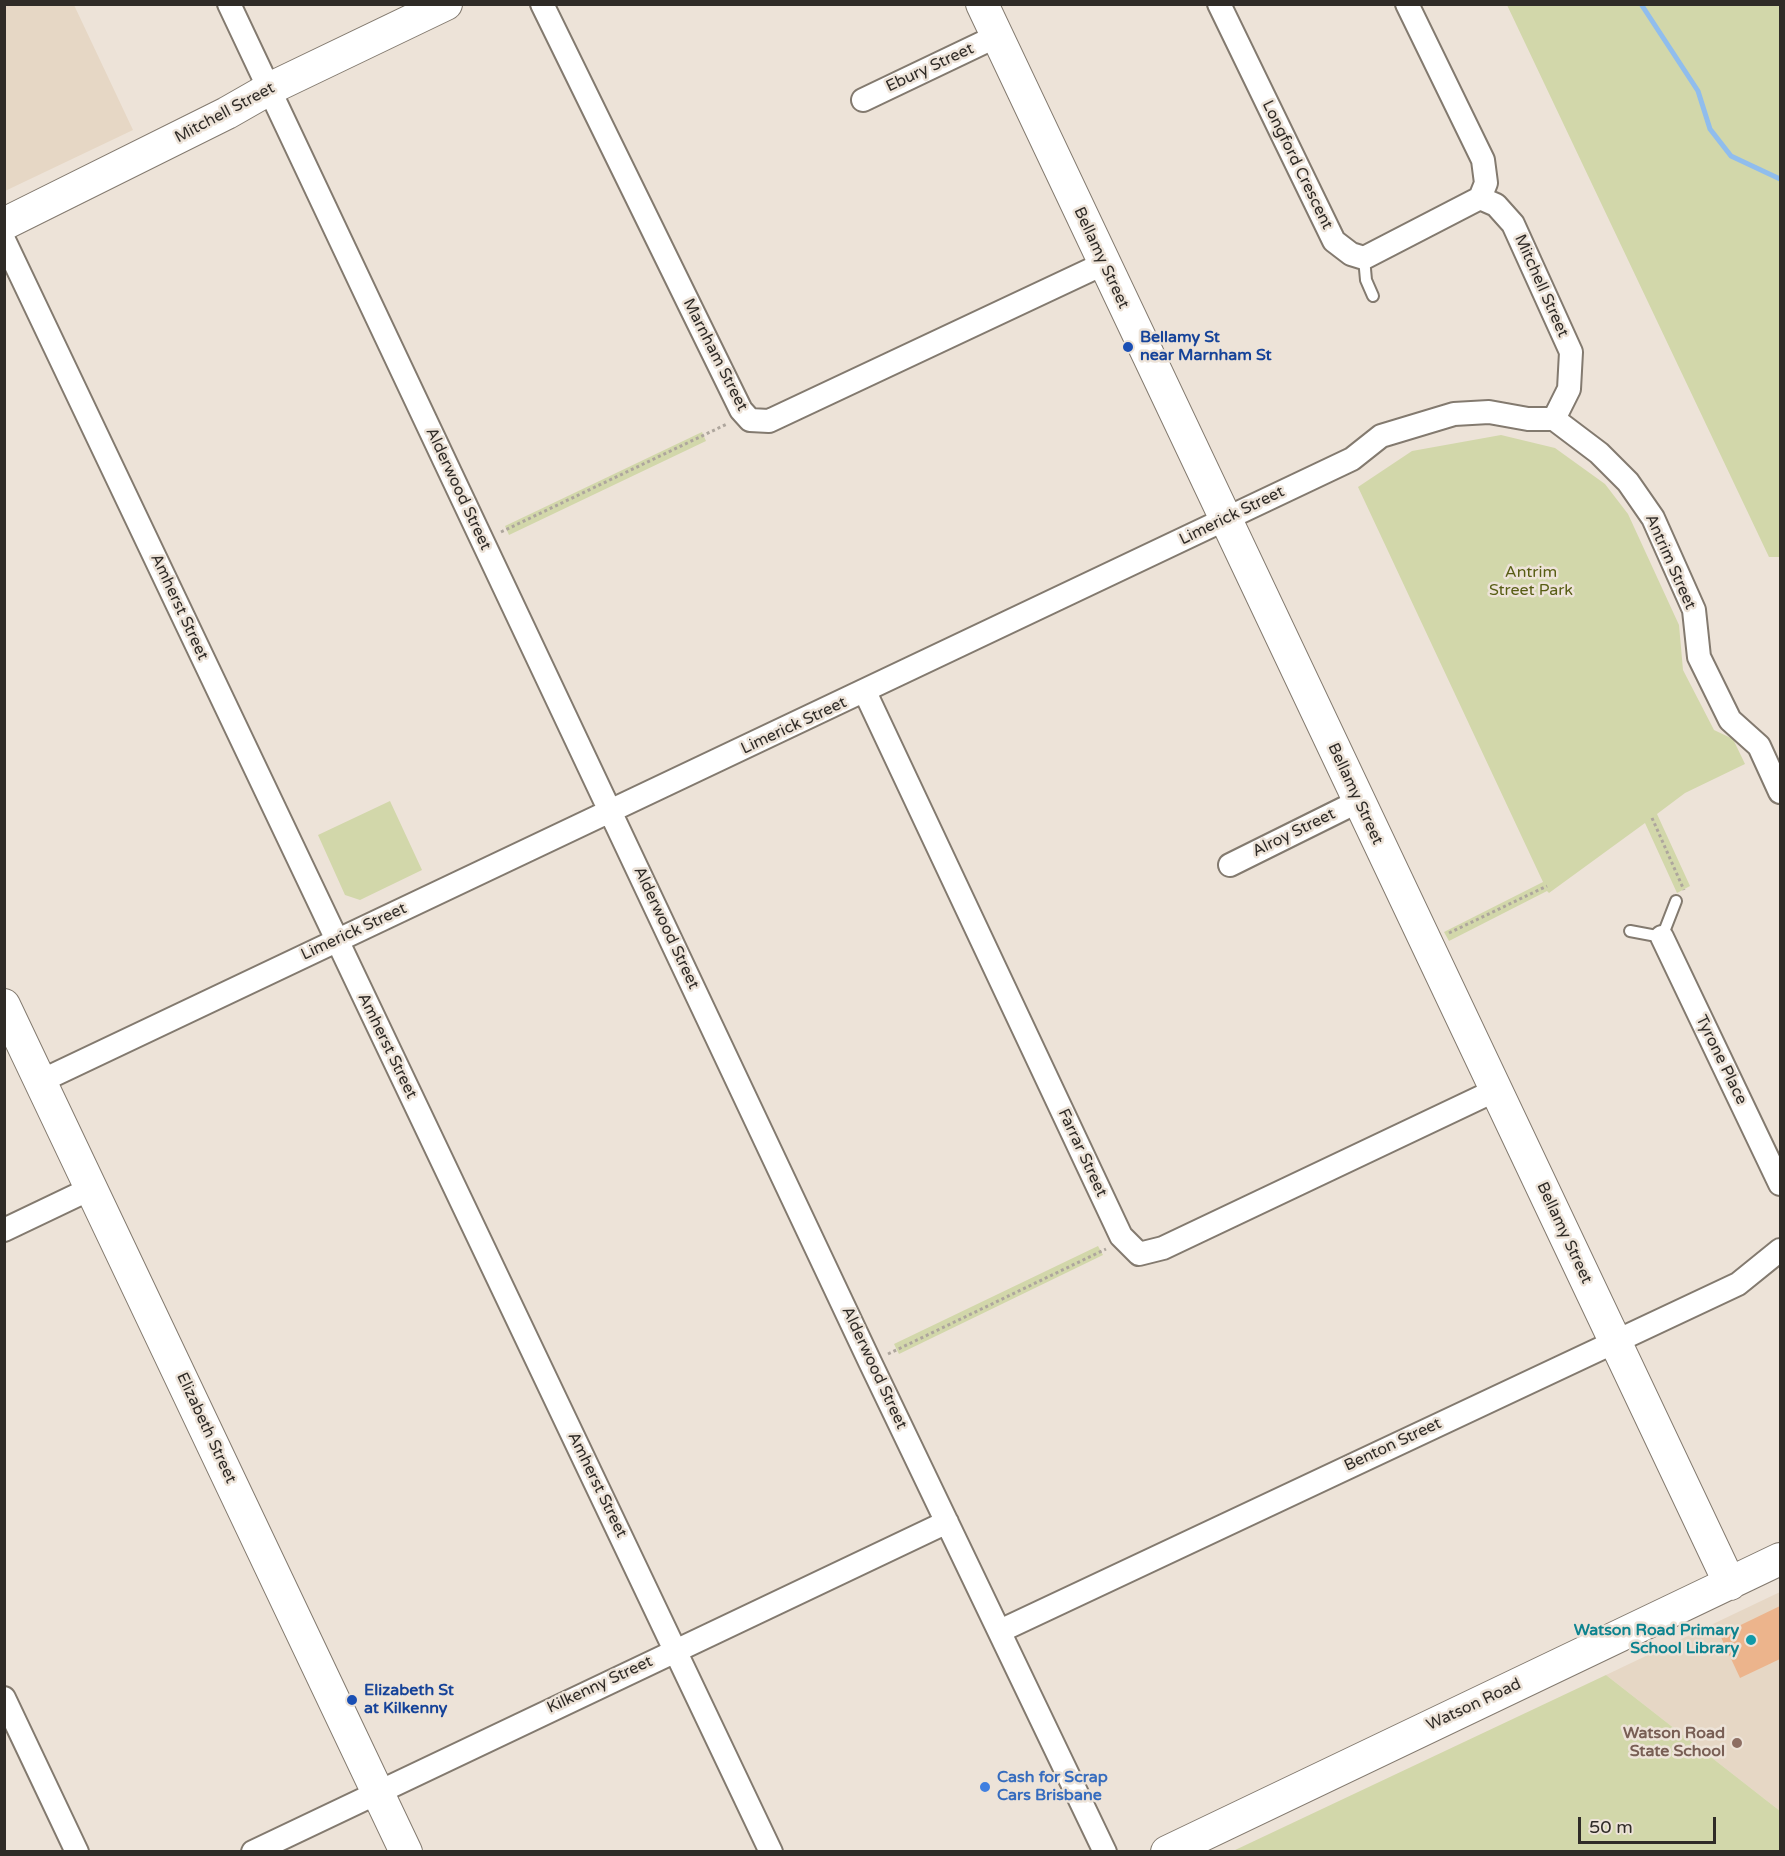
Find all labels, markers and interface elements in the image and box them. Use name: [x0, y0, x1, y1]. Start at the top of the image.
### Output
street label: Ebury Street: [883, 39, 977, 97]
street label: Mitchell Street: [172, 79, 278, 147]
street label: Longford Crescent: [1257, 97, 1337, 233]
street label: Bellamy Street: [1069, 204, 1133, 312]
street label: Mitchell Street: [1510, 232, 1572, 340]
street label: Marnham Street: [678, 296, 752, 414]
place label: Bellamy St near Marnham St: [1140, 328, 1272, 366]
marker: Bellamy St near Marnham St: [1121, 340, 1135, 354]
street label: Alderwood Street: [421, 425, 495, 553]
street label: Limerick Street: [1176, 482, 1288, 550]
street label: Antrim Street: [1640, 511, 1700, 613]
street label: Amherst Street: [146, 551, 212, 663]
park label: Antrim Street Park: [1489, 563, 1573, 601]
street label: Limerick Street: [738, 693, 850, 759]
street label: Bellamy Street: [1323, 740, 1387, 848]
street label: Alroy Street: [1249, 805, 1339, 861]
street label: Alderwood Street: [629, 864, 703, 992]
street label: Limerick Street: [298, 899, 410, 965]
street label: Amherst Street: [353, 990, 421, 1102]
street label: Tyrone Place: [1691, 1012, 1751, 1108]
street label: Farrar Street: [1053, 1106, 1111, 1200]
street label: Bellamy Street: [1532, 1179, 1596, 1287]
street label: Alderwood Street: [837, 1304, 911, 1432]
street label: Elizabeth Street: [172, 1370, 240, 1486]
street label: Benton Street: [1341, 1414, 1445, 1476]
street label: Amherst Street: [563, 1429, 631, 1541]
place label: Watson Road Primary School Library: [1574, 1621, 1739, 1659]
marker: Watson Road Primary School Library: [1744, 1633, 1758, 1647]
street label: Kilkenny Street: [544, 1652, 656, 1718]
street label: Watson Road: [1424, 1675, 1524, 1735]
place label: Elizabeth St at Kilkenny: [364, 1681, 454, 1719]
marker: Elizabeth St at Kilkenny: [345, 1693, 359, 1707]
place label: Watson Road State School: [1623, 1724, 1725, 1762]
marker: Watson Road State School: [1730, 1736, 1744, 1750]
place label: Cash for Scrap Cars Brisbane: [997, 1768, 1108, 1806]
marker: Cash for Scrap Cars Brisbane: [978, 1780, 992, 1794]
scale bar: [1581, 1805, 1719, 1843]
text: 50 m: [1589, 1816, 1633, 1838]

